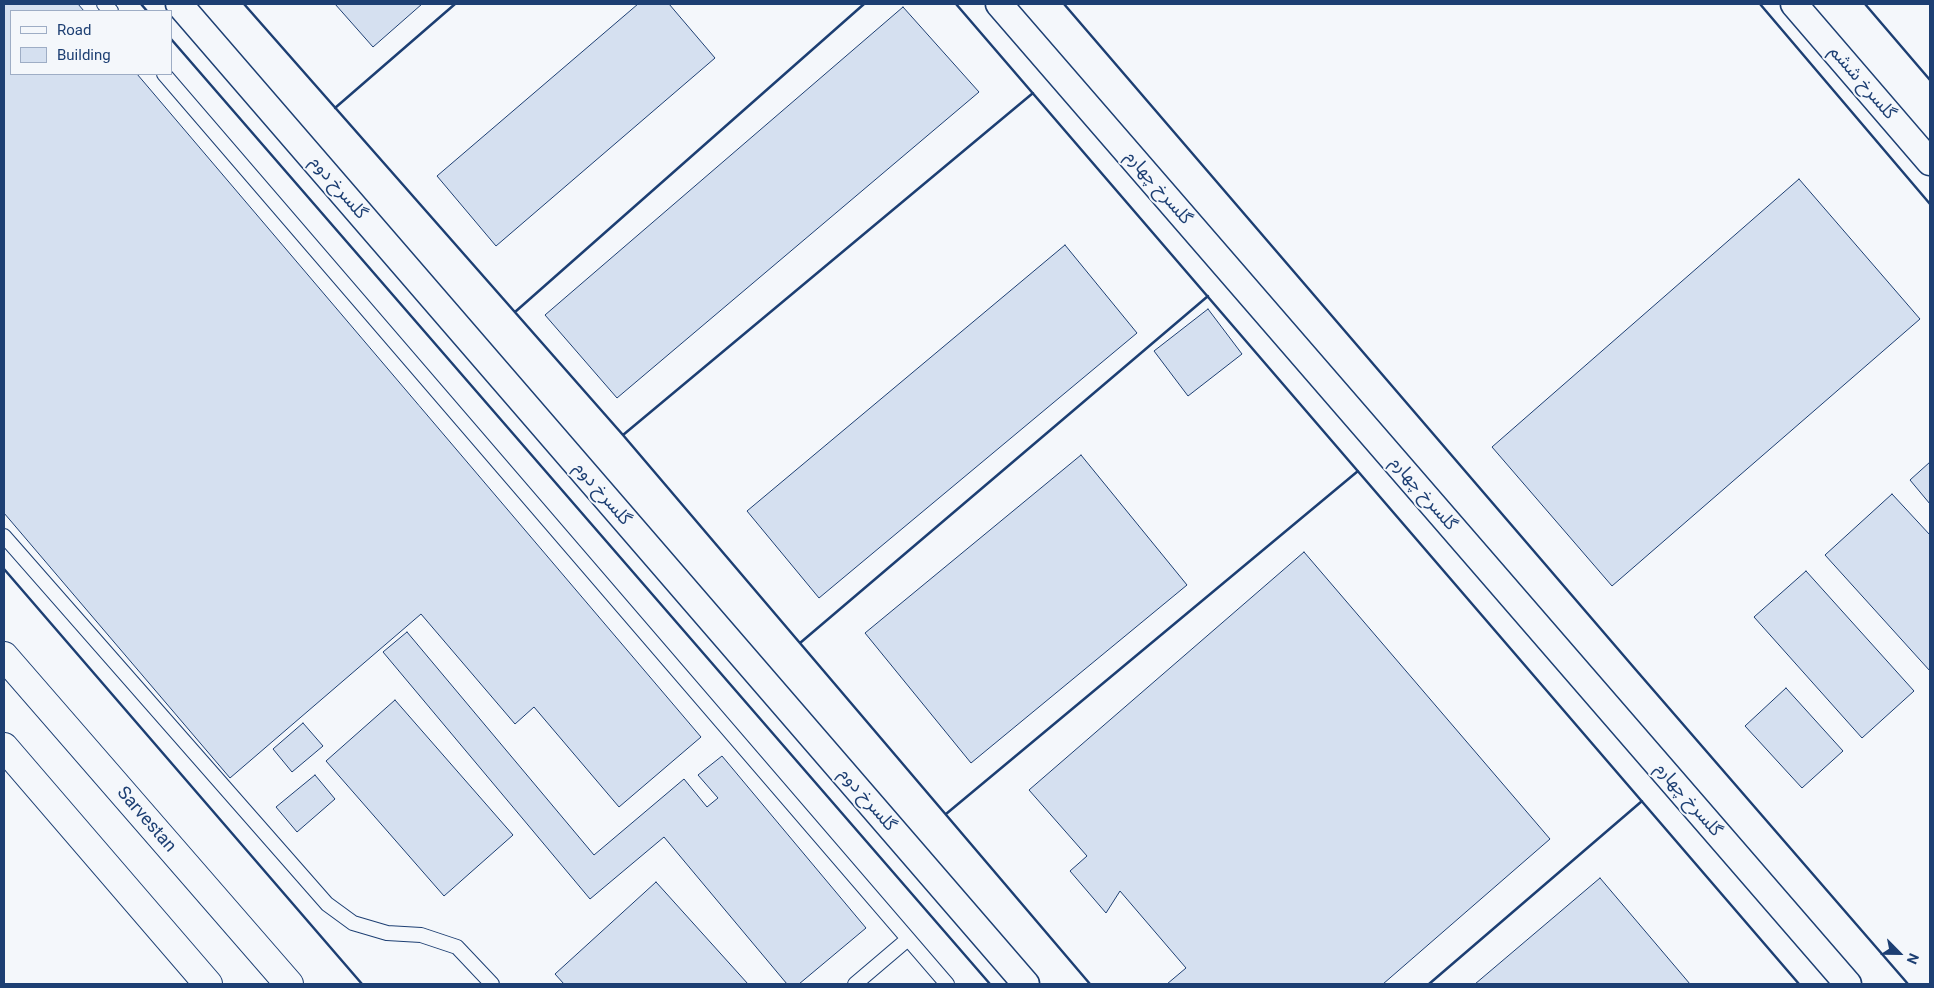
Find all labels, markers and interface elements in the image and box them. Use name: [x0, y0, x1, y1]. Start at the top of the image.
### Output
legend: [10, 10, 172, 75]
text: Road: [57, 21, 91, 39]
street label: گلسرخ ششم: [1824, 42, 1900, 124]
text: Building: [57, 46, 111, 64]
street label: گلسرخ چهارم: [1120, 147, 1196, 229]
street label: گلسرخ دوم: [305, 152, 371, 224]
street label: گلسرخ چهارم: [1385, 453, 1461, 535]
street label: گلسرخ دوم: [569, 458, 635, 530]
street label: گلسرخ چهارم: [1650, 759, 1726, 841]
street label: گلسرخ دوم: [834, 764, 900, 836]
street label: Sarvestan: [112, 783, 180, 857]
north arrow: [1874, 928, 1924, 978]
text: N: [1904, 951, 1922, 967]

